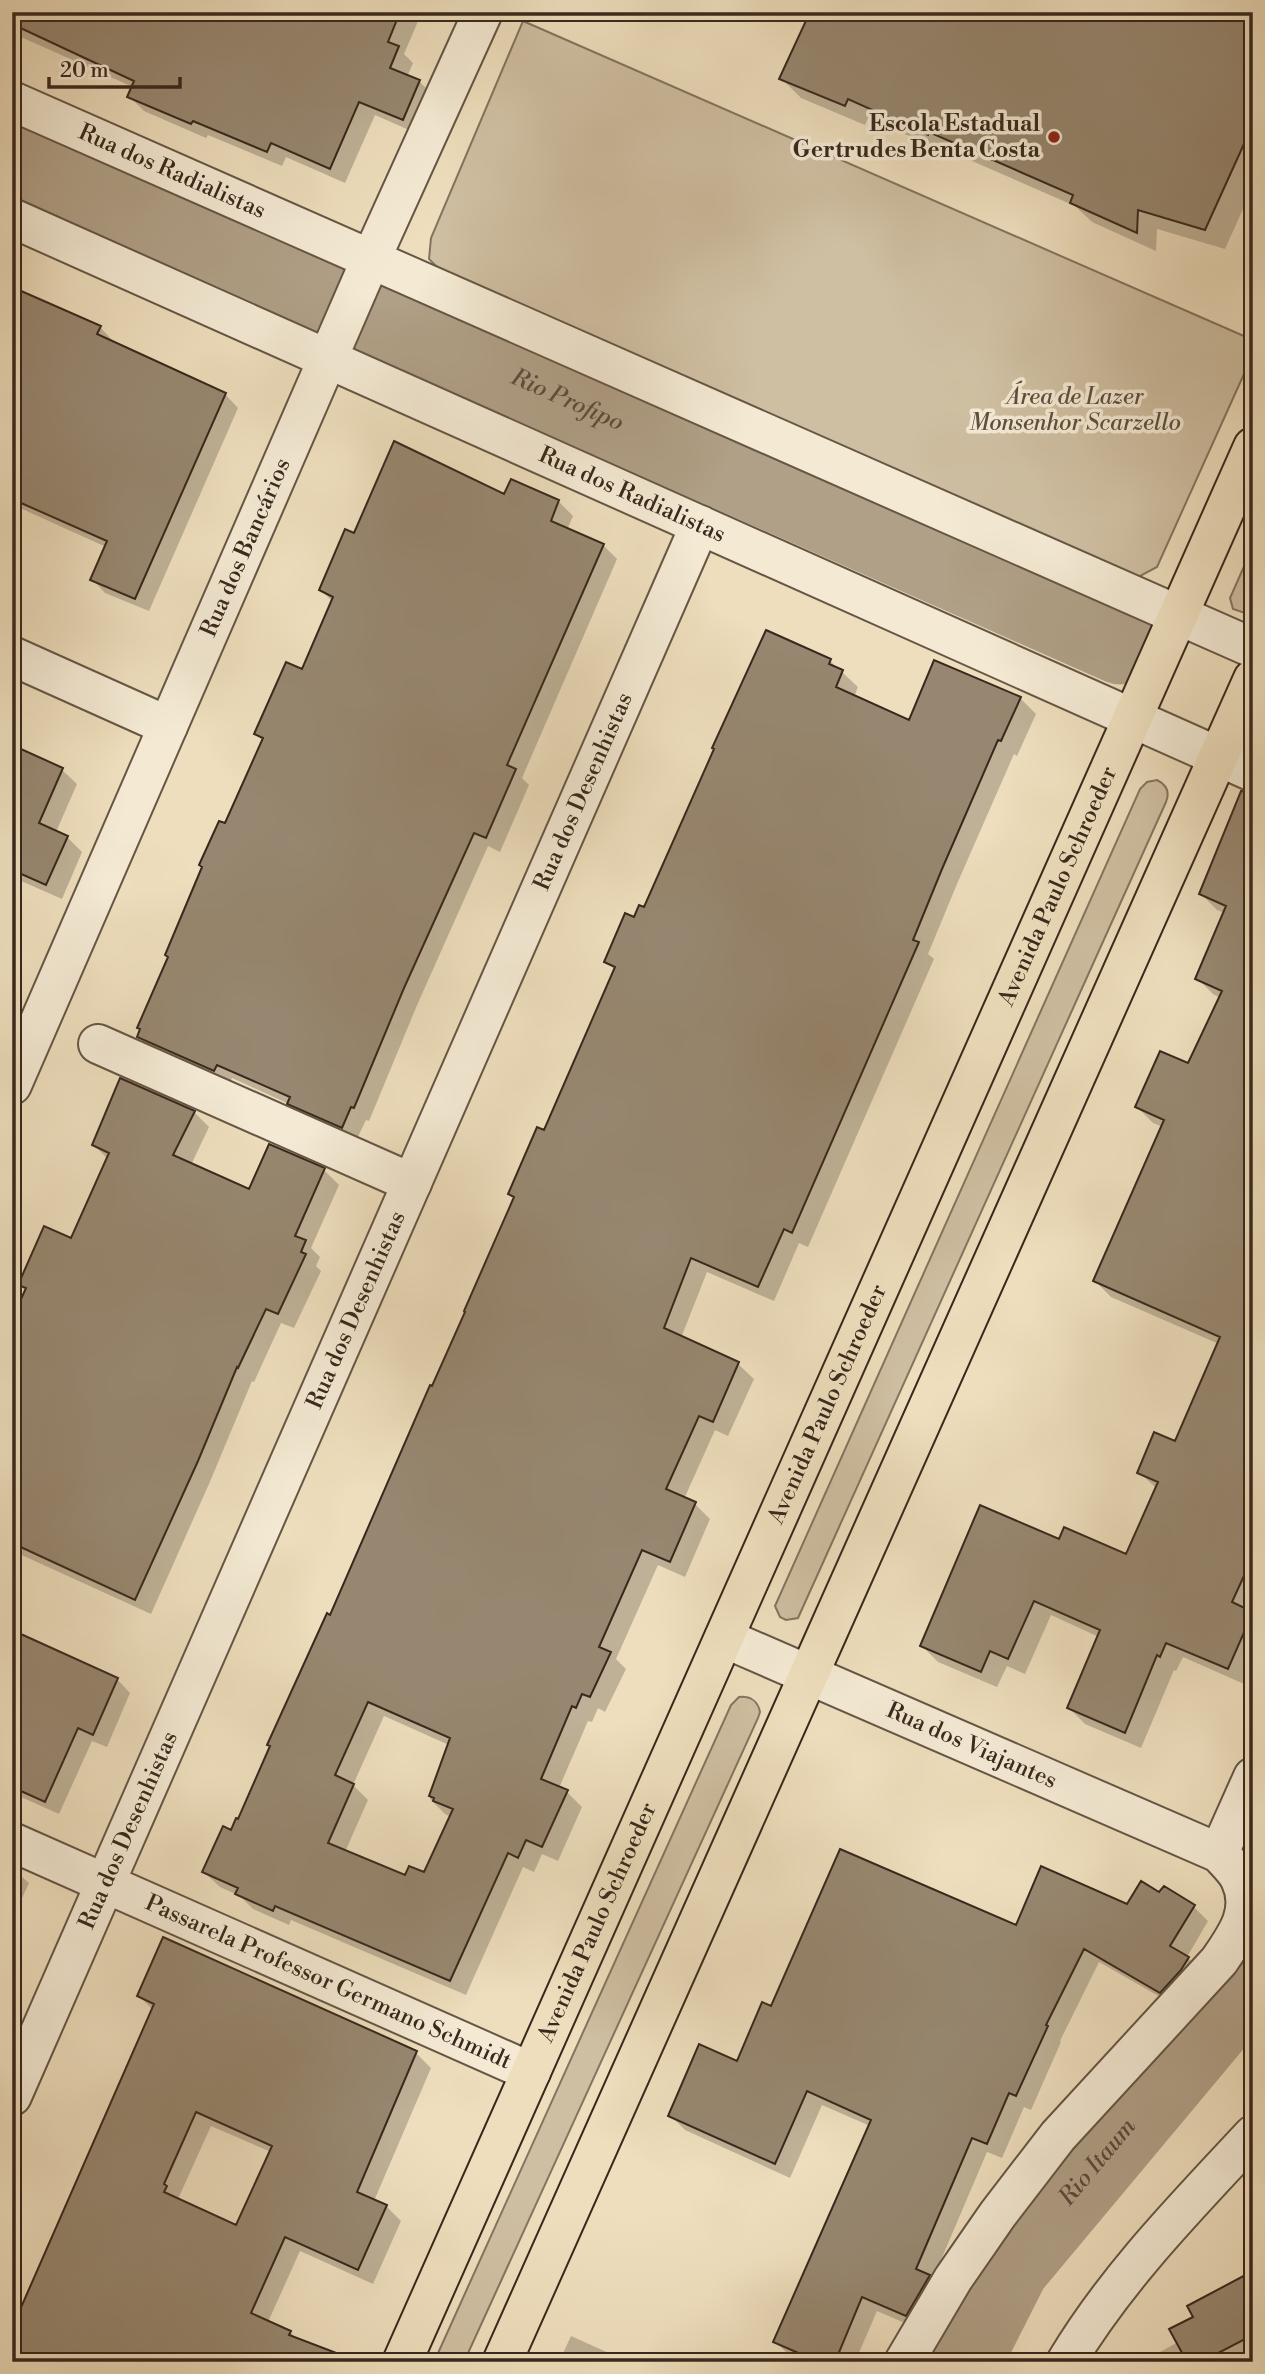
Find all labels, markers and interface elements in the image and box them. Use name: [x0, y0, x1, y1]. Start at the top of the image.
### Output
scale bar: [49, 46, 180, 90]
text: 20 m: [60, 58, 109, 84]
place label: Escola Estadual Gertrudes Benta Costa: [793, 110, 1041, 164]
street label: Rua dos Radialistas: [74, 118, 270, 225]
marker: Escola Estadual Gertrudes Benta Costa: [1046, 129, 1062, 145]
water label: Rio Profipo: [505, 362, 628, 438]
park label: Área de Lazer Monsenhor Scarzello: [969, 380, 1181, 437]
street label: Rua dos Radialistas: [534, 441, 730, 549]
street label: Rua dos Bancários: [194, 454, 297, 641]
street label: Rua dos Desenhistas: [528, 688, 639, 895]
street label: Avenida Paulo Schroeder: [992, 762, 1123, 1011]
street label: Rua dos Desenhistas: [301, 1207, 412, 1413]
street label: Avenida Paulo Schroeder: [762, 1280, 893, 1529]
street label: Rua dos Viajantes: [882, 1696, 1061, 1795]
street label: Rua dos Desenhistas: [73, 1727, 184, 1934]
street label: Avenida Paulo Schroeder: [531, 1798, 663, 2047]
street label: Passarela Professor Germano Schmidt: [141, 1889, 516, 2075]
water label: Rio Itaum: [1052, 2112, 1143, 2213]

